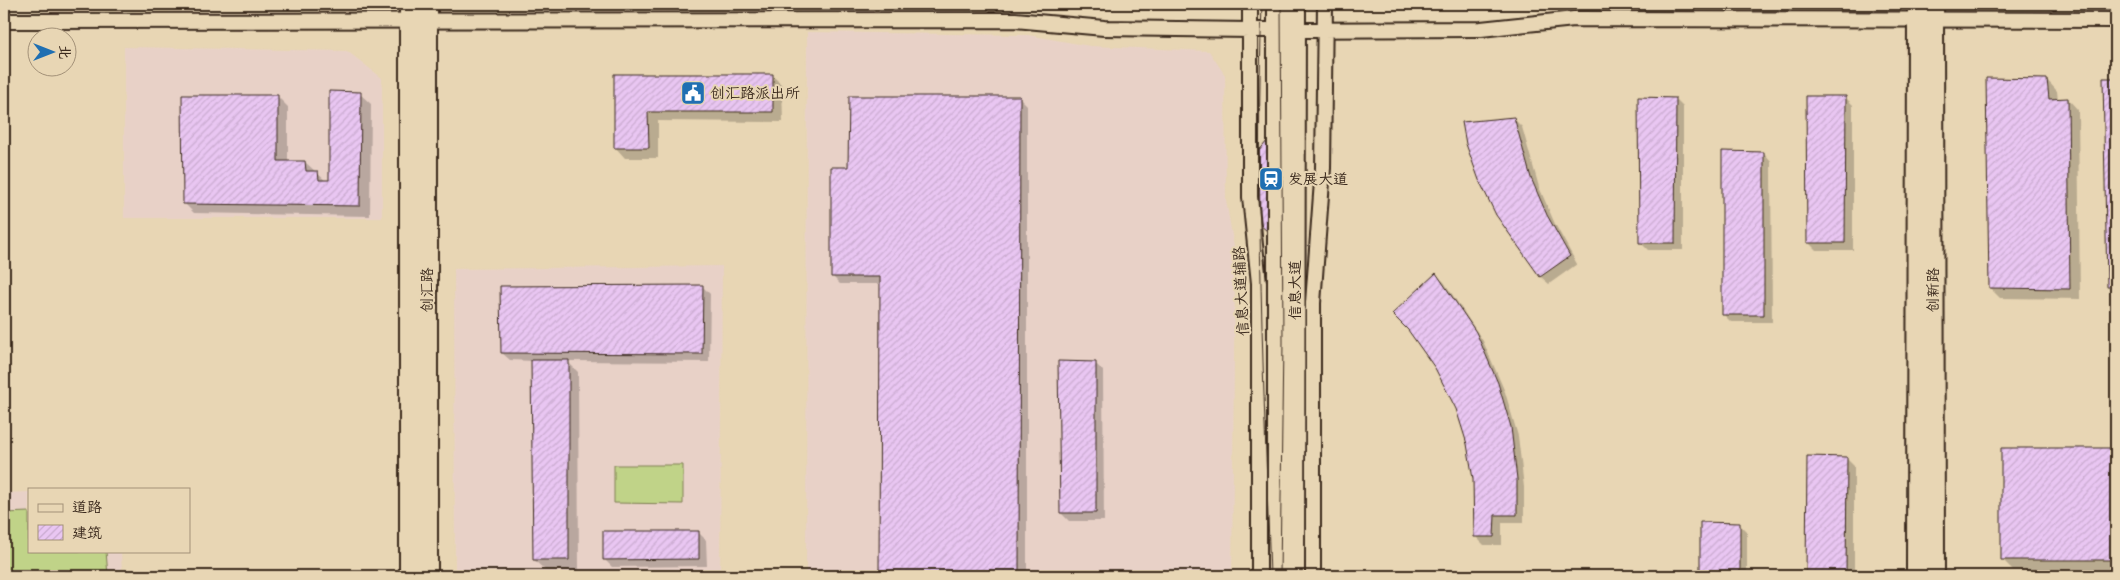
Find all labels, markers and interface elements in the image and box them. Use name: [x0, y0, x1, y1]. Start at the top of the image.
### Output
north arrow: [28, 28, 78, 78]
text: 北: [56, 45, 73, 59]
public building icon: 创汇路派出所: [680, 80, 706, 106]
place label: 创汇路派出所: [710, 84, 800, 102]
station icon: 发展大道: [1258, 166, 1284, 192]
place label: 发展大道: [1288, 170, 1348, 188]
street label: 信息大道辅路: [1230, 246, 1252, 336]
street label: 信息大道: [1286, 260, 1304, 320]
street label: 创汇路: [418, 267, 436, 313]
street label: 创新路: [1924, 267, 1942, 313]
legend: [28, 488, 190, 552]
text: 道路: [72, 498, 102, 516]
text: 建筑: [72, 524, 102, 542]

